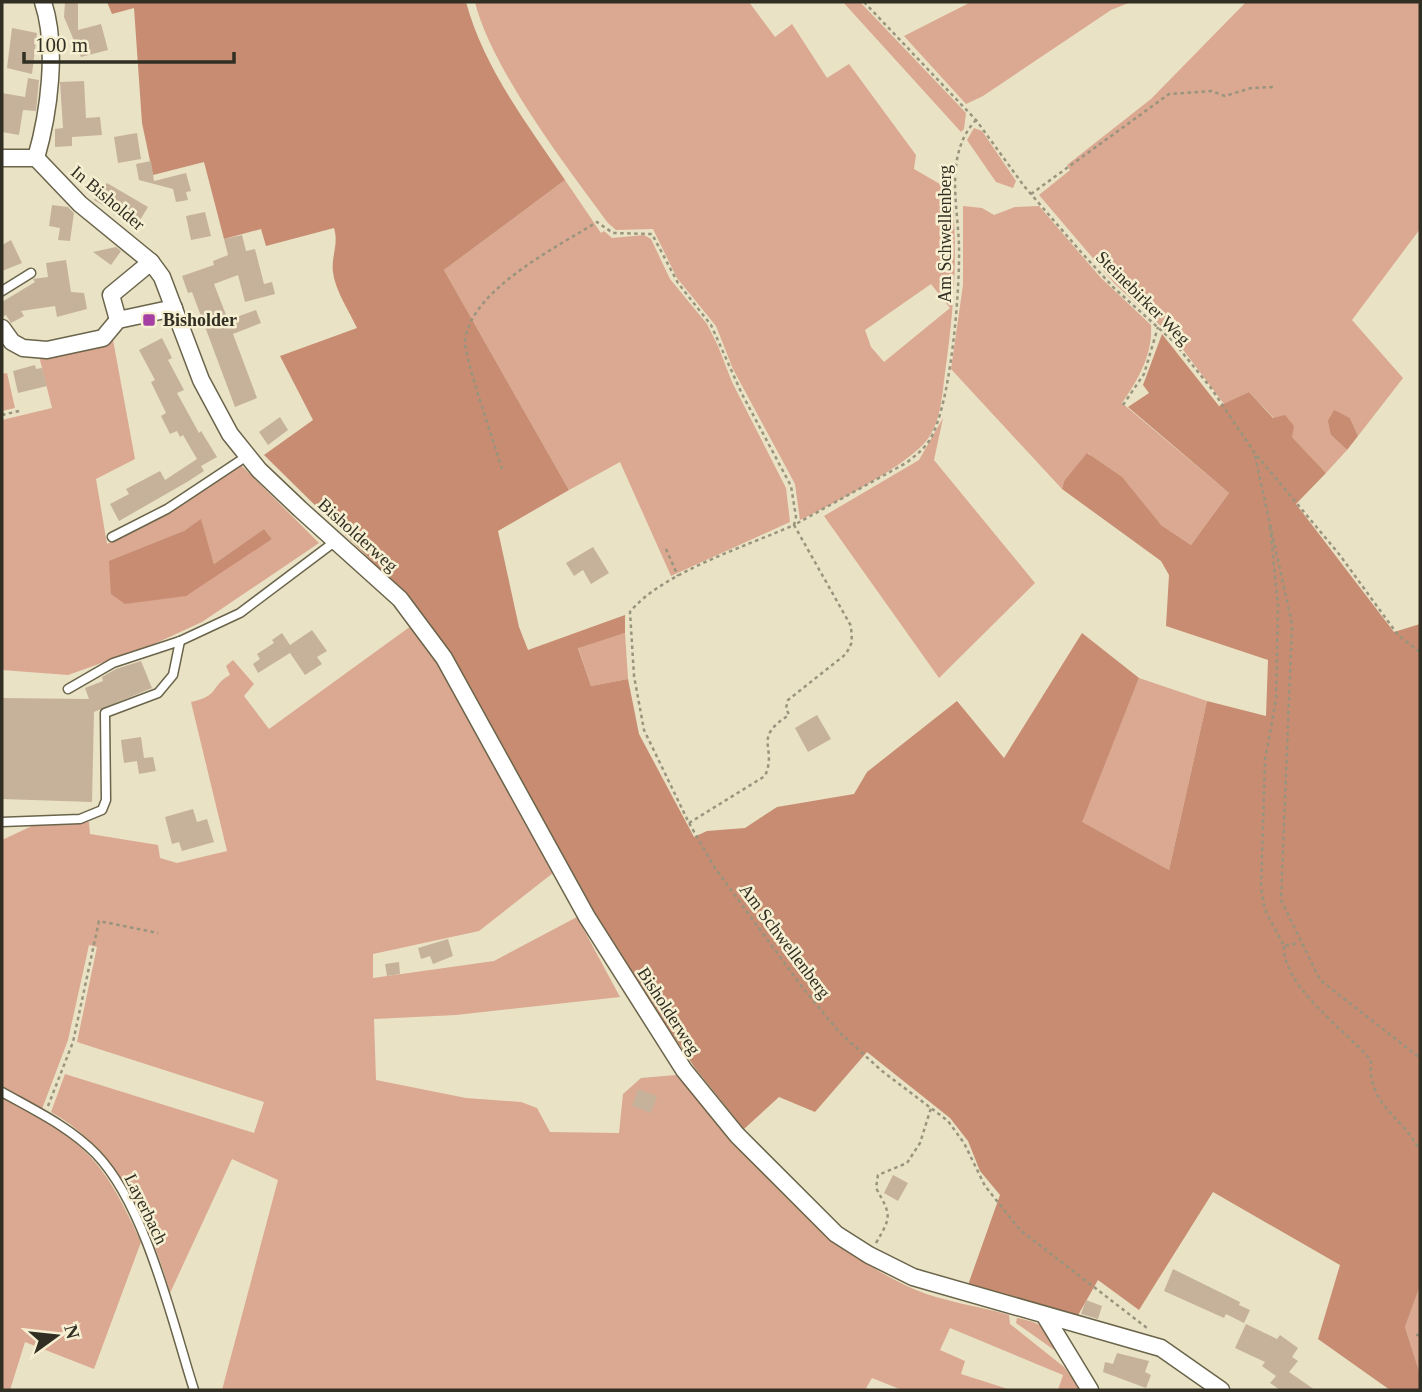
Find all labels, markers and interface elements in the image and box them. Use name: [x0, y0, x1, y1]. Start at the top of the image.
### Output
scale bar: [24, 21, 234, 65]
text: 100 m: [35, 33, 88, 57]
street label: In Bisholder: [67, 162, 149, 234]
street label: Am Schwellenberg: [935, 165, 955, 303]
street label: Steinebirker Weg: [1092, 247, 1194, 349]
place label: Bisholder: [163, 310, 237, 330]
marker: Bisholder: [141, 312, 157, 328]
street label: Bisholderweg: [314, 494, 402, 576]
street label: Am Schwellenberg: [735, 880, 835, 1002]
street label: Bisholderweg: [633, 964, 705, 1058]
street label: Layerbach: [120, 1170, 172, 1248]
north arrow: [21, 1301, 91, 1371]
text: N: [60, 1322, 84, 1341]

